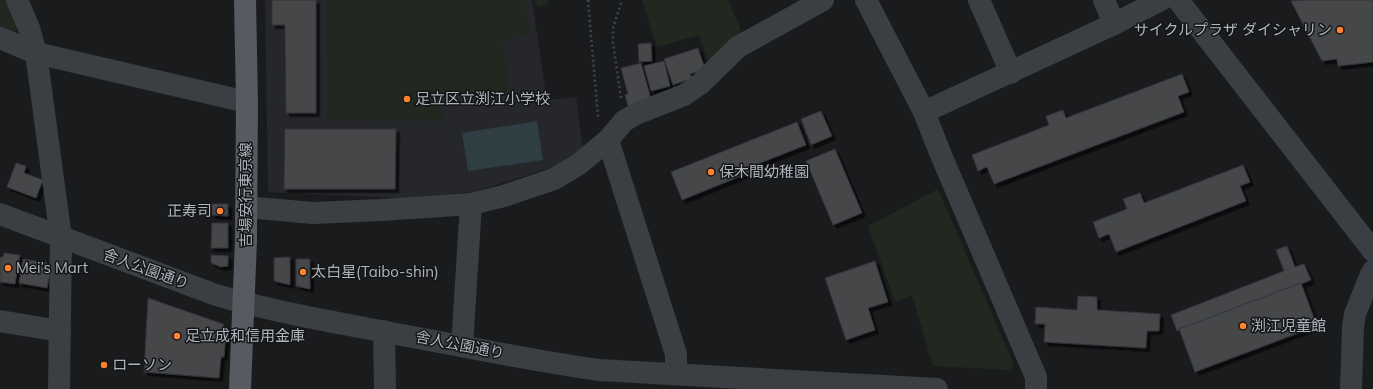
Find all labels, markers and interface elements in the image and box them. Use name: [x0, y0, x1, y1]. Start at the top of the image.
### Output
place label: サイクルプラザ ダイシャリン: [1134, 20, 1332, 39]
marker: サイクルプラザ ダイシャリン: [1335, 25, 1345, 35]
place label: 足立区立渕江小学校: [415, 89, 550, 108]
marker: 足立区立渕江小学校: [402, 94, 412, 104]
street label: 吉場安行東京線: [236, 142, 255, 248]
place label: 保木間幼稚園: [719, 162, 809, 181]
marker: 保木間幼稚園: [706, 167, 716, 177]
place label: 正寿司: [167, 201, 212, 220]
marker: 正寿司: [215, 206, 225, 216]
street label: 舎人公園通り: [101, 244, 192, 293]
place label: Mei’s Mart: [16, 258, 88, 277]
place label: 太白星(Taibo-shin): [311, 262, 439, 281]
marker: Mei’s Mart: [3, 263, 13, 273]
marker: 太白星(Taibo-shin): [298, 267, 308, 277]
place label: 渕江児童館: [1251, 316, 1326, 335]
marker: 渕江児童館: [1238, 321, 1248, 331]
place label: 足立成和信用金庫: [185, 326, 305, 345]
street label: 舎人公園通り: [414, 327, 506, 362]
marker: 足立成和信用金庫: [172, 331, 182, 341]
place label: ローソン: [112, 355, 172, 374]
marker: ローソン: [99, 360, 109, 370]

